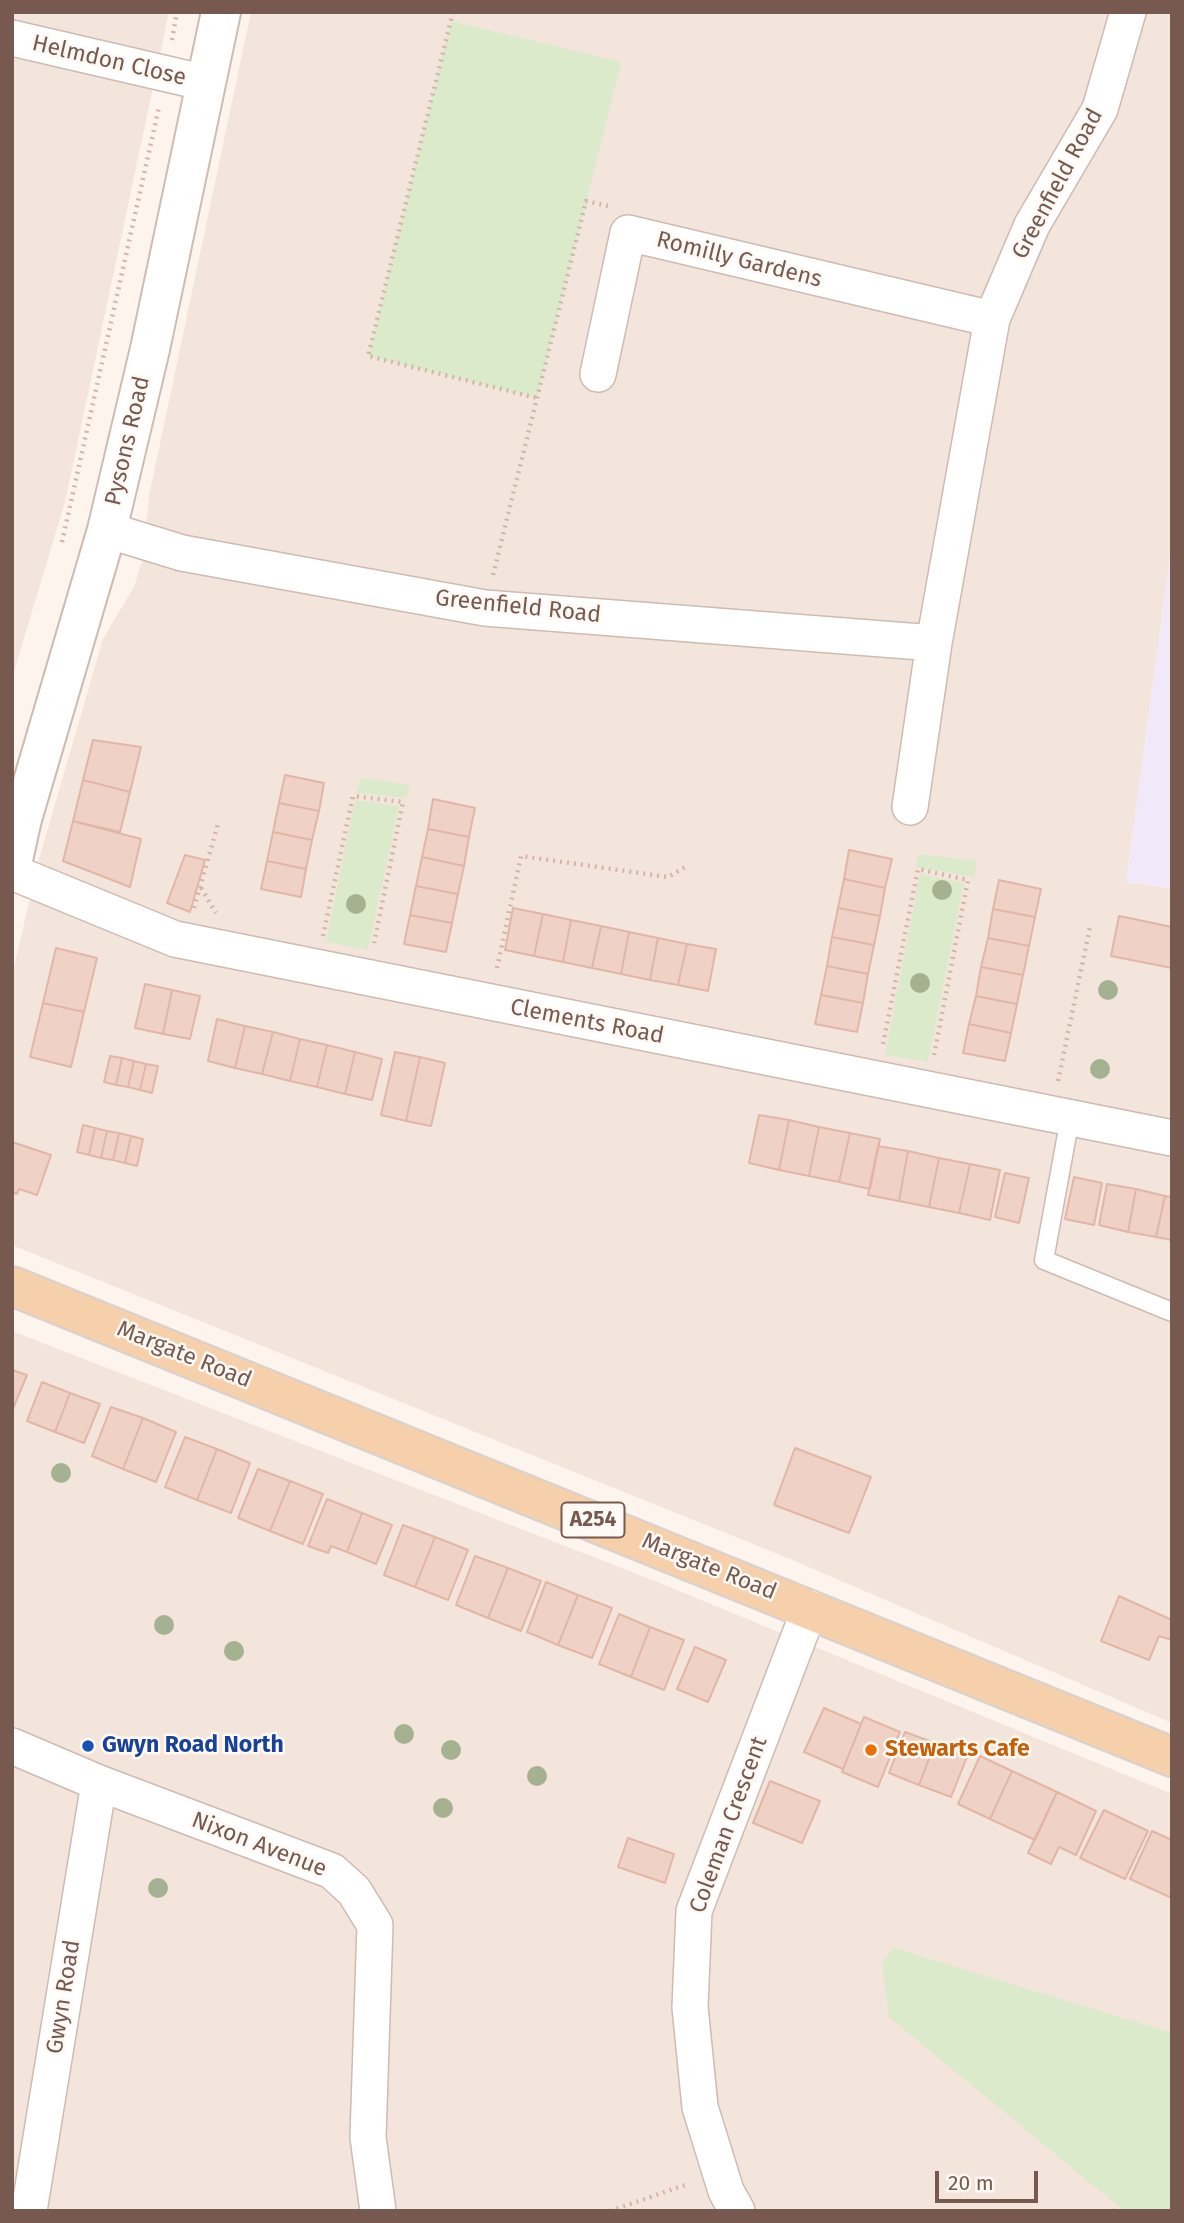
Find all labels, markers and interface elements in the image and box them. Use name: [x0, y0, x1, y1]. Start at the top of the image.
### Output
street label: Helmdon Close: [29, 30, 189, 92]
street label: Greenfield Road: [1007, 104, 1109, 264]
street label: Romilly Gardens: [653, 226, 825, 294]
street label: Pysons Road: [100, 374, 156, 508]
street label: Greenfield Road: [434, 585, 602, 629]
street label: Clements Road: [508, 994, 666, 1050]
street label: Margate Road: [113, 1315, 255, 1395]
road number: A254: [562, 1502, 624, 1538]
street label: Margate Road: [638, 1527, 780, 1607]
place label: Gwyn Road North: [102, 1732, 284, 1760]
street label: Coleman Crescent: [684, 1733, 774, 1917]
place label: Stewarts Cafe: [885, 1736, 1030, 1764]
marker: Gwyn Road North: [80, 1738, 96, 1754]
marker: Stewarts Cafe: [863, 1742, 879, 1758]
street label: Nixon Avenue: [188, 1807, 330, 1883]
street label: Gwyn Road: [41, 1938, 87, 2056]
scale bar: [939, 2156, 1042, 2200]
text: 20 m: [948, 2170, 994, 2196]

